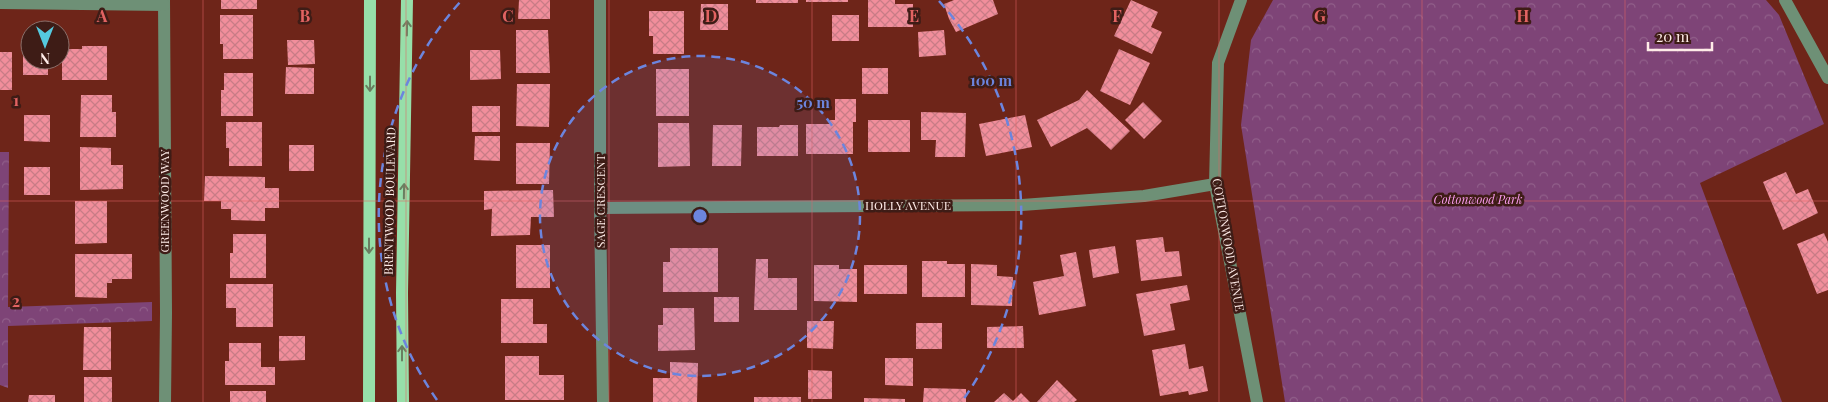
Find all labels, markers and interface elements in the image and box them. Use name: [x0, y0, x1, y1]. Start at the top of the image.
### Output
text: A: [96, 5, 108, 26]
text: B: [300, 5, 311, 26]
text: C: [502, 5, 514, 26]
text: D: [705, 5, 717, 26]
text: E: [909, 5, 919, 26]
text: F: [1112, 5, 1122, 26]
text: G: [1314, 5, 1326, 26]
text: H: [1517, 5, 1530, 26]
north arrow: [20, 20, 70, 70]
scale bar: [1648, 20, 1712, 52]
one-way arrow: [402, 21, 411, 37]
text: 20 m: [1656, 26, 1690, 46]
text: N: [40, 49, 50, 68]
text: 100 m: [970, 70, 1013, 90]
one-way arrow: [365, 75, 375, 91]
text: 1: [13, 89, 19, 110]
text: 50 m: [796, 92, 830, 112]
street label: BRENTWOOD BOULEVARD: [380, 127, 398, 275]
street label: GREENWOOD WAY: [156, 149, 172, 253]
street label: SAGE CRESCENT: [592, 154, 608, 248]
street label: COTTONWOOD AVENUE: [1209, 177, 1249, 313]
one-way arrow: [399, 183, 409, 200]
park label: Cottonwood Park: [1434, 191, 1522, 207]
street label: HOLLY AVENUE: [865, 197, 951, 213]
centre of rings: [691, 207, 709, 225]
one-way arrow: [365, 238, 374, 254]
text: 2: [12, 290, 20, 311]
one-way arrow: [397, 346, 407, 362]

